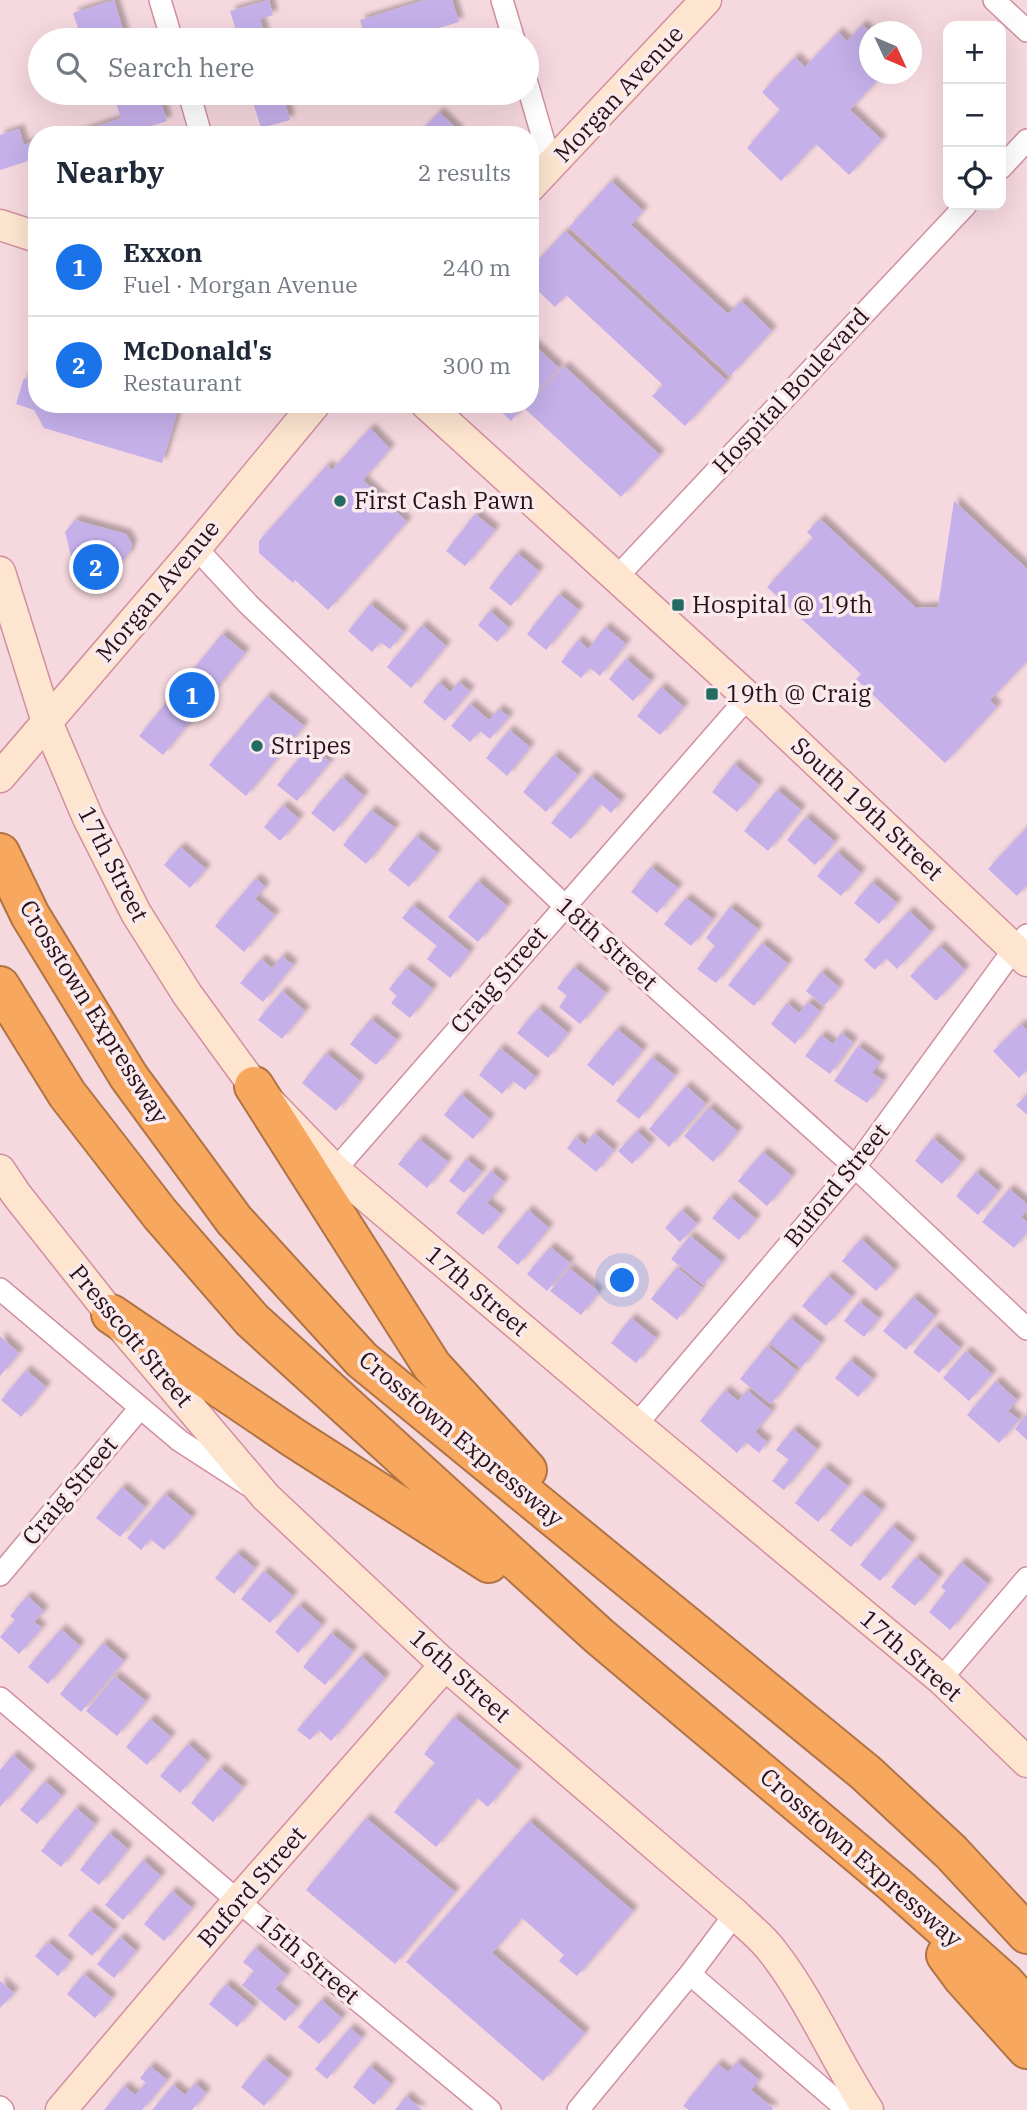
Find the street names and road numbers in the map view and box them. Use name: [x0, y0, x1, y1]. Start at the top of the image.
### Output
street label: Morgan Avenue: [546, 18, 690, 169]
street label: Hospital Boulevard: [705, 300, 876, 480]
street label: Morgan Avenue: [88, 512, 226, 668]
street label: South 19th Street: [785, 729, 951, 887]
street label: 17th Street: [71, 800, 157, 927]
street label: 18th Street: [550, 889, 665, 997]
street label: Crosstown Expressway: [13, 893, 177, 1130]
street label: Craig Street: [443, 919, 554, 1040]
street label: Buford Street: [776, 1116, 896, 1253]
street label: 17th Street: [419, 1238, 536, 1343]
street label: Presscott Street: [63, 1257, 201, 1413]
street label: Crosstown Expressway: [352, 1343, 571, 1534]
street label: Craig Street: [14, 1429, 124, 1551]
street label: 17th Street: [854, 1602, 969, 1708]
street label: 16th Street: [403, 1621, 518, 1729]
street label: Crosstown Expressway: [754, 1760, 970, 1954]
street label: Buford Street: [190, 1819, 313, 1954]
street label: 15th Street: [250, 1906, 367, 2011]

